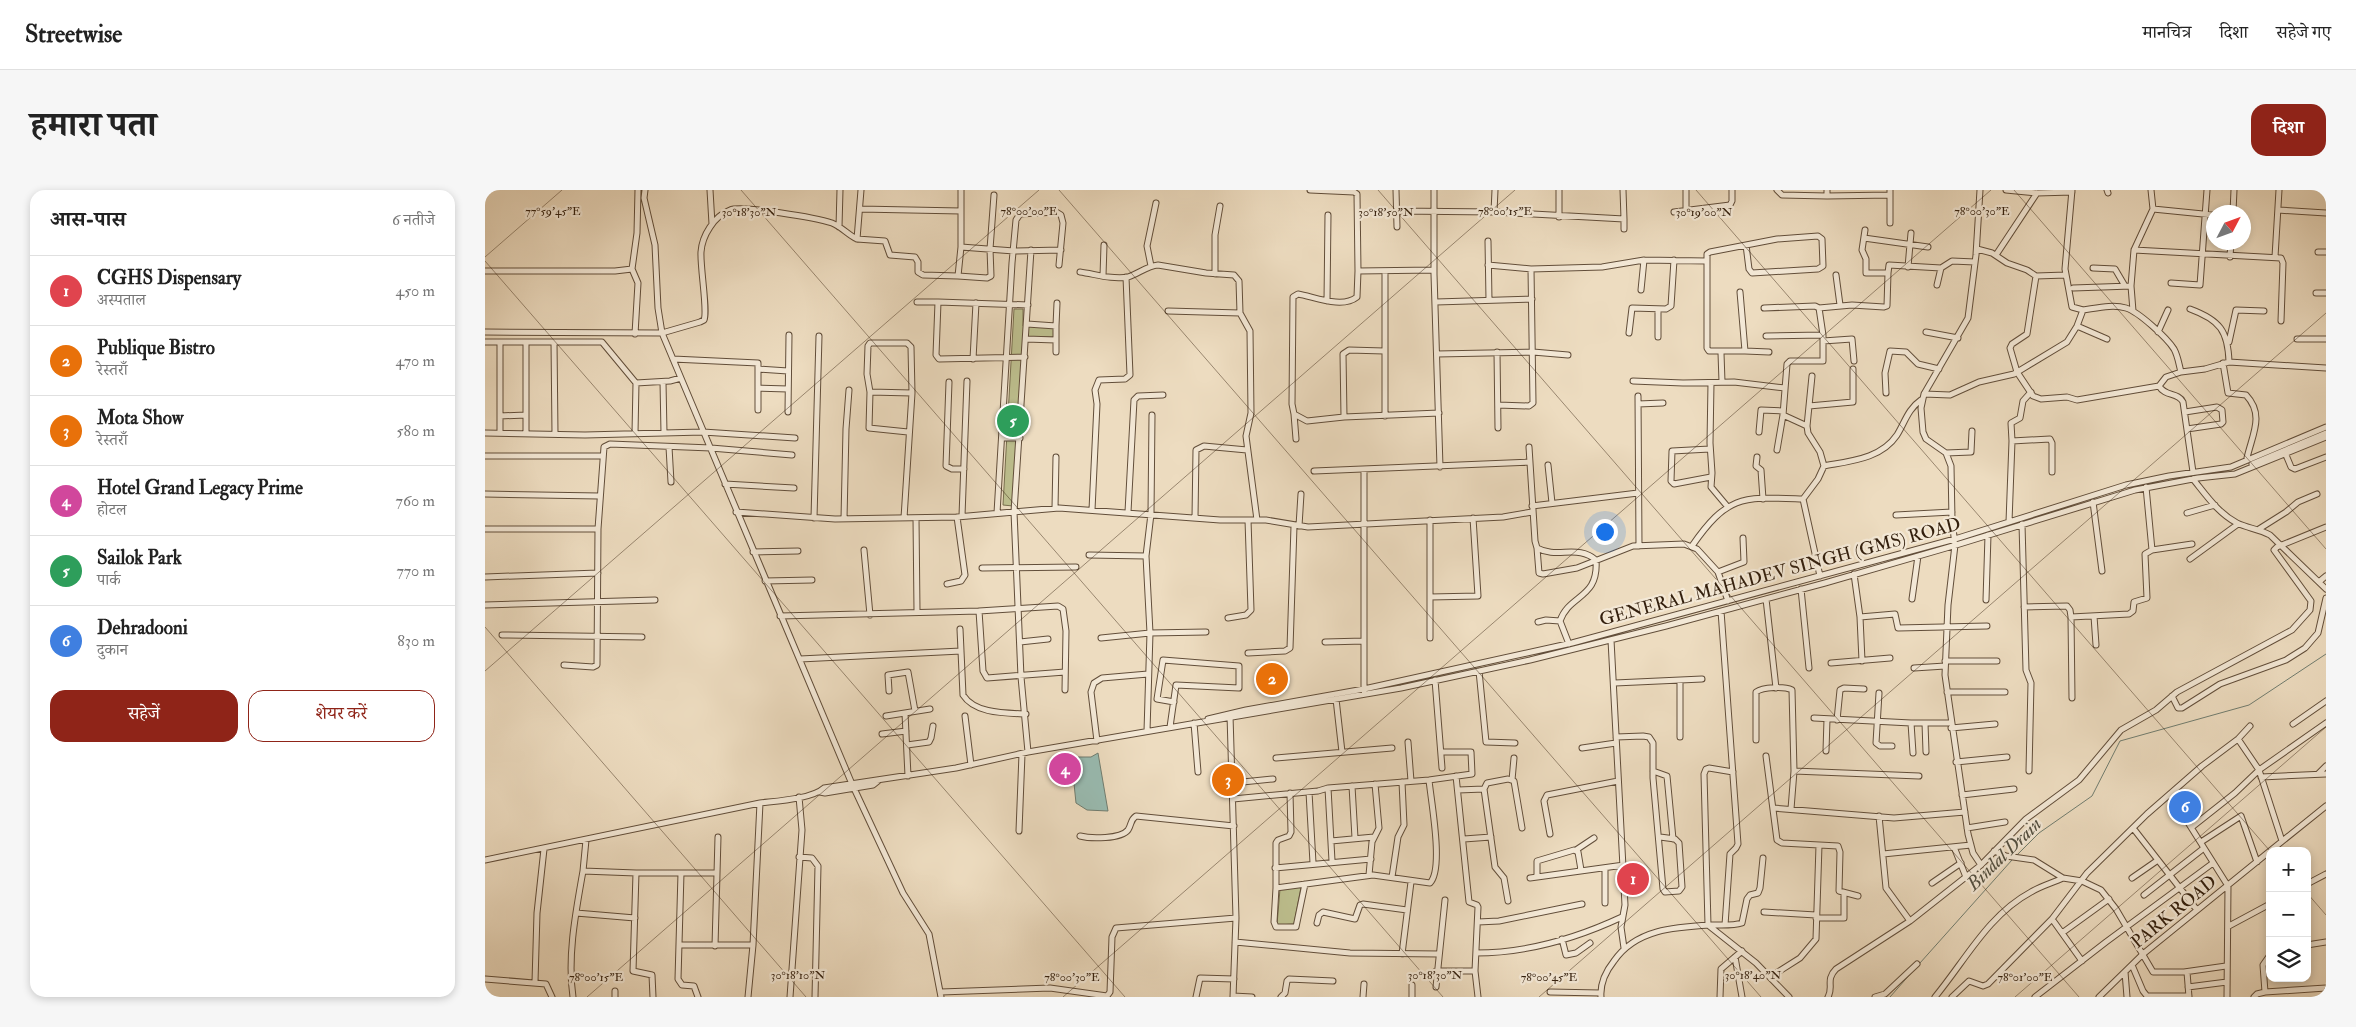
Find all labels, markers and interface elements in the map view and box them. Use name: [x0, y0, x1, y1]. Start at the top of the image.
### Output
text: Streetwise: [25, 19, 122, 50]
text: मानचित्र: [2143, 21, 2191, 44]
text: दिशा: [2219, 21, 2248, 44]
text: सहेजे गए: [2276, 21, 2331, 44]
text: हमारा पता: [30, 103, 156, 147]
button: दिशा: [2251, 104, 2326, 156]
text: 77°59'45"E: [525, 204, 581, 219]
text: 78°00'00"E: [1001, 204, 1058, 219]
text: 78°00'15"E: [1478, 204, 1532, 219]
text: 78°00'30"E: [1954, 204, 2010, 219]
text: 30°18'30"N: [722, 205, 777, 220]
text: 30°18'50"N: [1358, 205, 1414, 220]
text: 30°19'00"N: [1676, 205, 1733, 220]
north arrow: [2206, 205, 2251, 250]
text: आस-पास: [50, 206, 126, 233]
text: 6 नतीजे: [392, 210, 435, 230]
text: CGHS Dispensary: [97, 266, 241, 290]
text: 1: [63, 281, 69, 301]
text: 450 m: [396, 281, 435, 301]
text: अस्पताल: [97, 290, 146, 310]
text: Publique Bistro: [97, 336, 215, 360]
text: 2: [62, 351, 70, 371]
text: 470 m: [395, 351, 435, 371]
text: रेस्तराँ: [97, 360, 128, 380]
pin: 5: [997, 402, 1029, 440]
text: Mota Show: [97, 406, 183, 430]
text: 3: [63, 421, 69, 441]
text: 580 m: [396, 421, 435, 441]
text: रेस्तराँ: [97, 430, 128, 450]
text: Hotel Grand Legacy Prime: [97, 476, 303, 500]
text: 4: [62, 491, 70, 511]
text: 760 m: [396, 491, 435, 511]
text: होटल: [97, 500, 126, 520]
street label: GENERAL MAHADEV SINGH (GMS) ROAD: [1597, 513, 1963, 631]
your location: [1592, 519, 1618, 545]
text: Sailok Park: [97, 546, 182, 570]
text: 5: [62, 561, 70, 581]
text: 770 m: [396, 561, 435, 581]
text: पार्क: [97, 570, 121, 590]
text: Dehradooni: [97, 616, 188, 640]
text: 6: [62, 631, 70, 651]
text: 830 m: [397, 631, 435, 651]
text: दुकान: [97, 640, 128, 660]
pin: 2: [1256, 660, 1288, 698]
button: सहेजें: [50, 690, 238, 742]
button: शेयर करें: [248, 690, 435, 742]
pin: 4: [1049, 750, 1081, 788]
pin: 3: [1212, 761, 1244, 799]
pin: 6: [2169, 788, 2201, 826]
water label: Bindal Drain: [1961, 812, 2047, 896]
map controls: [2266, 847, 2311, 982]
button: +: [2266, 847, 2311, 892]
pin: 1: [1617, 860, 1649, 898]
street label: PARK ROAD: [2126, 870, 2222, 954]
button: −: [2266, 892, 2311, 937]
button: layers: [2266, 937, 2311, 982]
text: 30°18'10"N: [771, 968, 825, 983]
text: 30°18'30"N: [1408, 968, 1463, 983]
text: 30°18'40"N: [1725, 968, 1782, 983]
text: 78°00'15"E: [569, 970, 623, 985]
text: 78°00'30"E: [1044, 970, 1100, 985]
text: 78°00'45"E: [1521, 970, 1578, 985]
text: 78°01'00"E: [1998, 970, 2053, 985]

